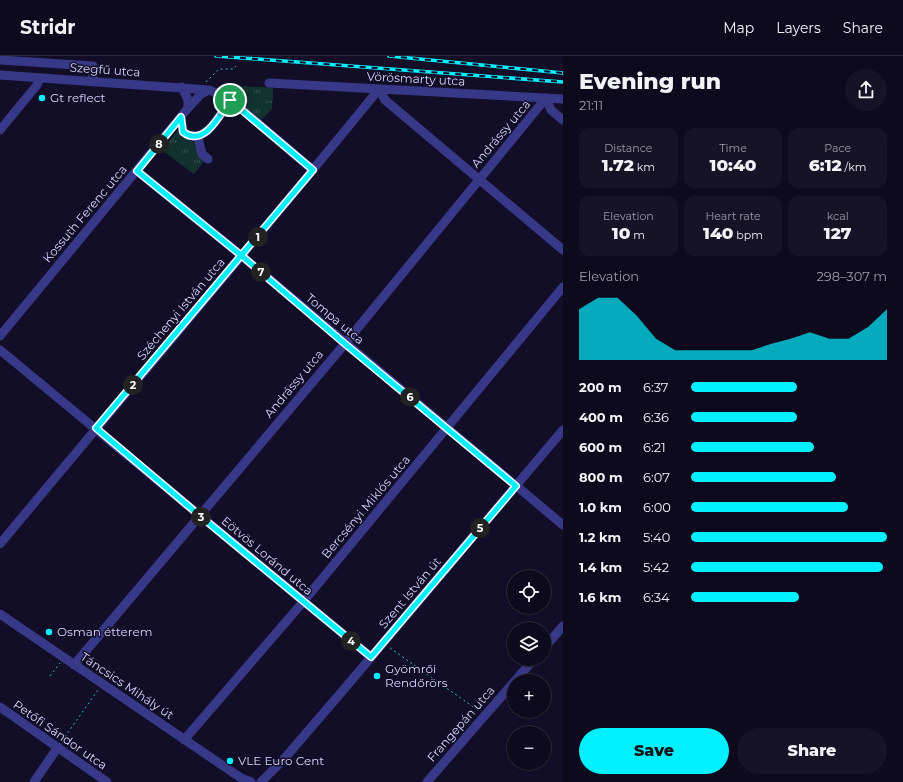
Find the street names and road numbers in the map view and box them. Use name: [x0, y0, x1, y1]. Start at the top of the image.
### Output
street label: Szegfű utca: [69, 60, 141, 79]
street label: Vörösmarty utca: [366, 68, 466, 89]
street label: Andrássy utca: [468, 97, 533, 171]
street label: Kossuth Ferenc utca: [39, 162, 130, 266]
street label: Széchenyi István utca: [133, 255, 228, 363]
street label: Tompa utca: [303, 290, 367, 347]
street label: Andrássy utca: [261, 347, 326, 421]
street label: Bercsényi Miklós utca: [318, 452, 413, 561]
street label: Eötvös Loránd utca: [218, 513, 316, 598]
street label: Szent István út: [375, 554, 444, 631]
street label: Táncsics Mihály út: [78, 649, 177, 722]
street label: Frangepán utca: [424, 683, 498, 765]
street label: Petőfi Sándor utca: [10, 697, 110, 773]

